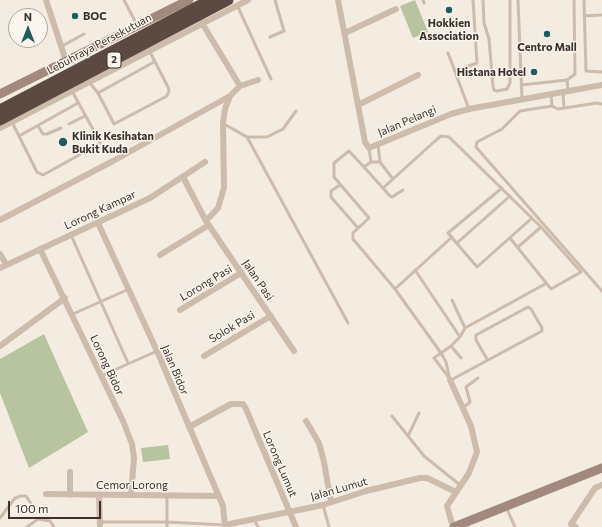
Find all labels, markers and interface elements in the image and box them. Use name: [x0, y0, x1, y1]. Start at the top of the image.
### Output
marker: Hokkien Association: [444, 5, 454, 15]
north arrow: [8, 8, 48, 48]
place label: BOC: [83, 9, 107, 23]
text: N: [24, 10, 32, 23]
street label: Lebuhraya Persekutuan: [44, 11, 154, 77]
marker: BOC: [70, 11, 80, 21]
place label: Hokkien Association: [419, 16, 479, 42]
marker: Centro Mall: [542, 29, 552, 39]
place label: Centro Mall: [517, 40, 577, 54]
road number: 2: [107, 52, 121, 68]
place label: Histana Hotel: [457, 65, 526, 79]
marker: Histana Hotel: [529, 67, 539, 77]
street label: Jalan Pelangi: [376, 103, 438, 139]
place label: Klinik Kesihatan Bukit Kuda: [72, 129, 154, 155]
marker: Klinik Kesihatan Bukit Kuda: [57, 136, 69, 148]
street label: Lorong Kampar: [62, 188, 138, 232]
street label: Jalan Pasi: [240, 257, 276, 303]
street label: Lorong Pasi: [178, 262, 234, 304]
street label: Solok Pasi: [207, 308, 257, 346]
street label: Lorong Bidor: [87, 333, 127, 397]
street label: Jalan Bidor: [159, 343, 191, 397]
street label: Lorong Lumut: [260, 429, 300, 499]
street label: Jalan Lumut: [309, 475, 369, 503]
street label: Cemor Lorong: [96, 478, 168, 492]
scale bar: [10, 493, 103, 519]
text: 100 m: [15, 501, 49, 515]

